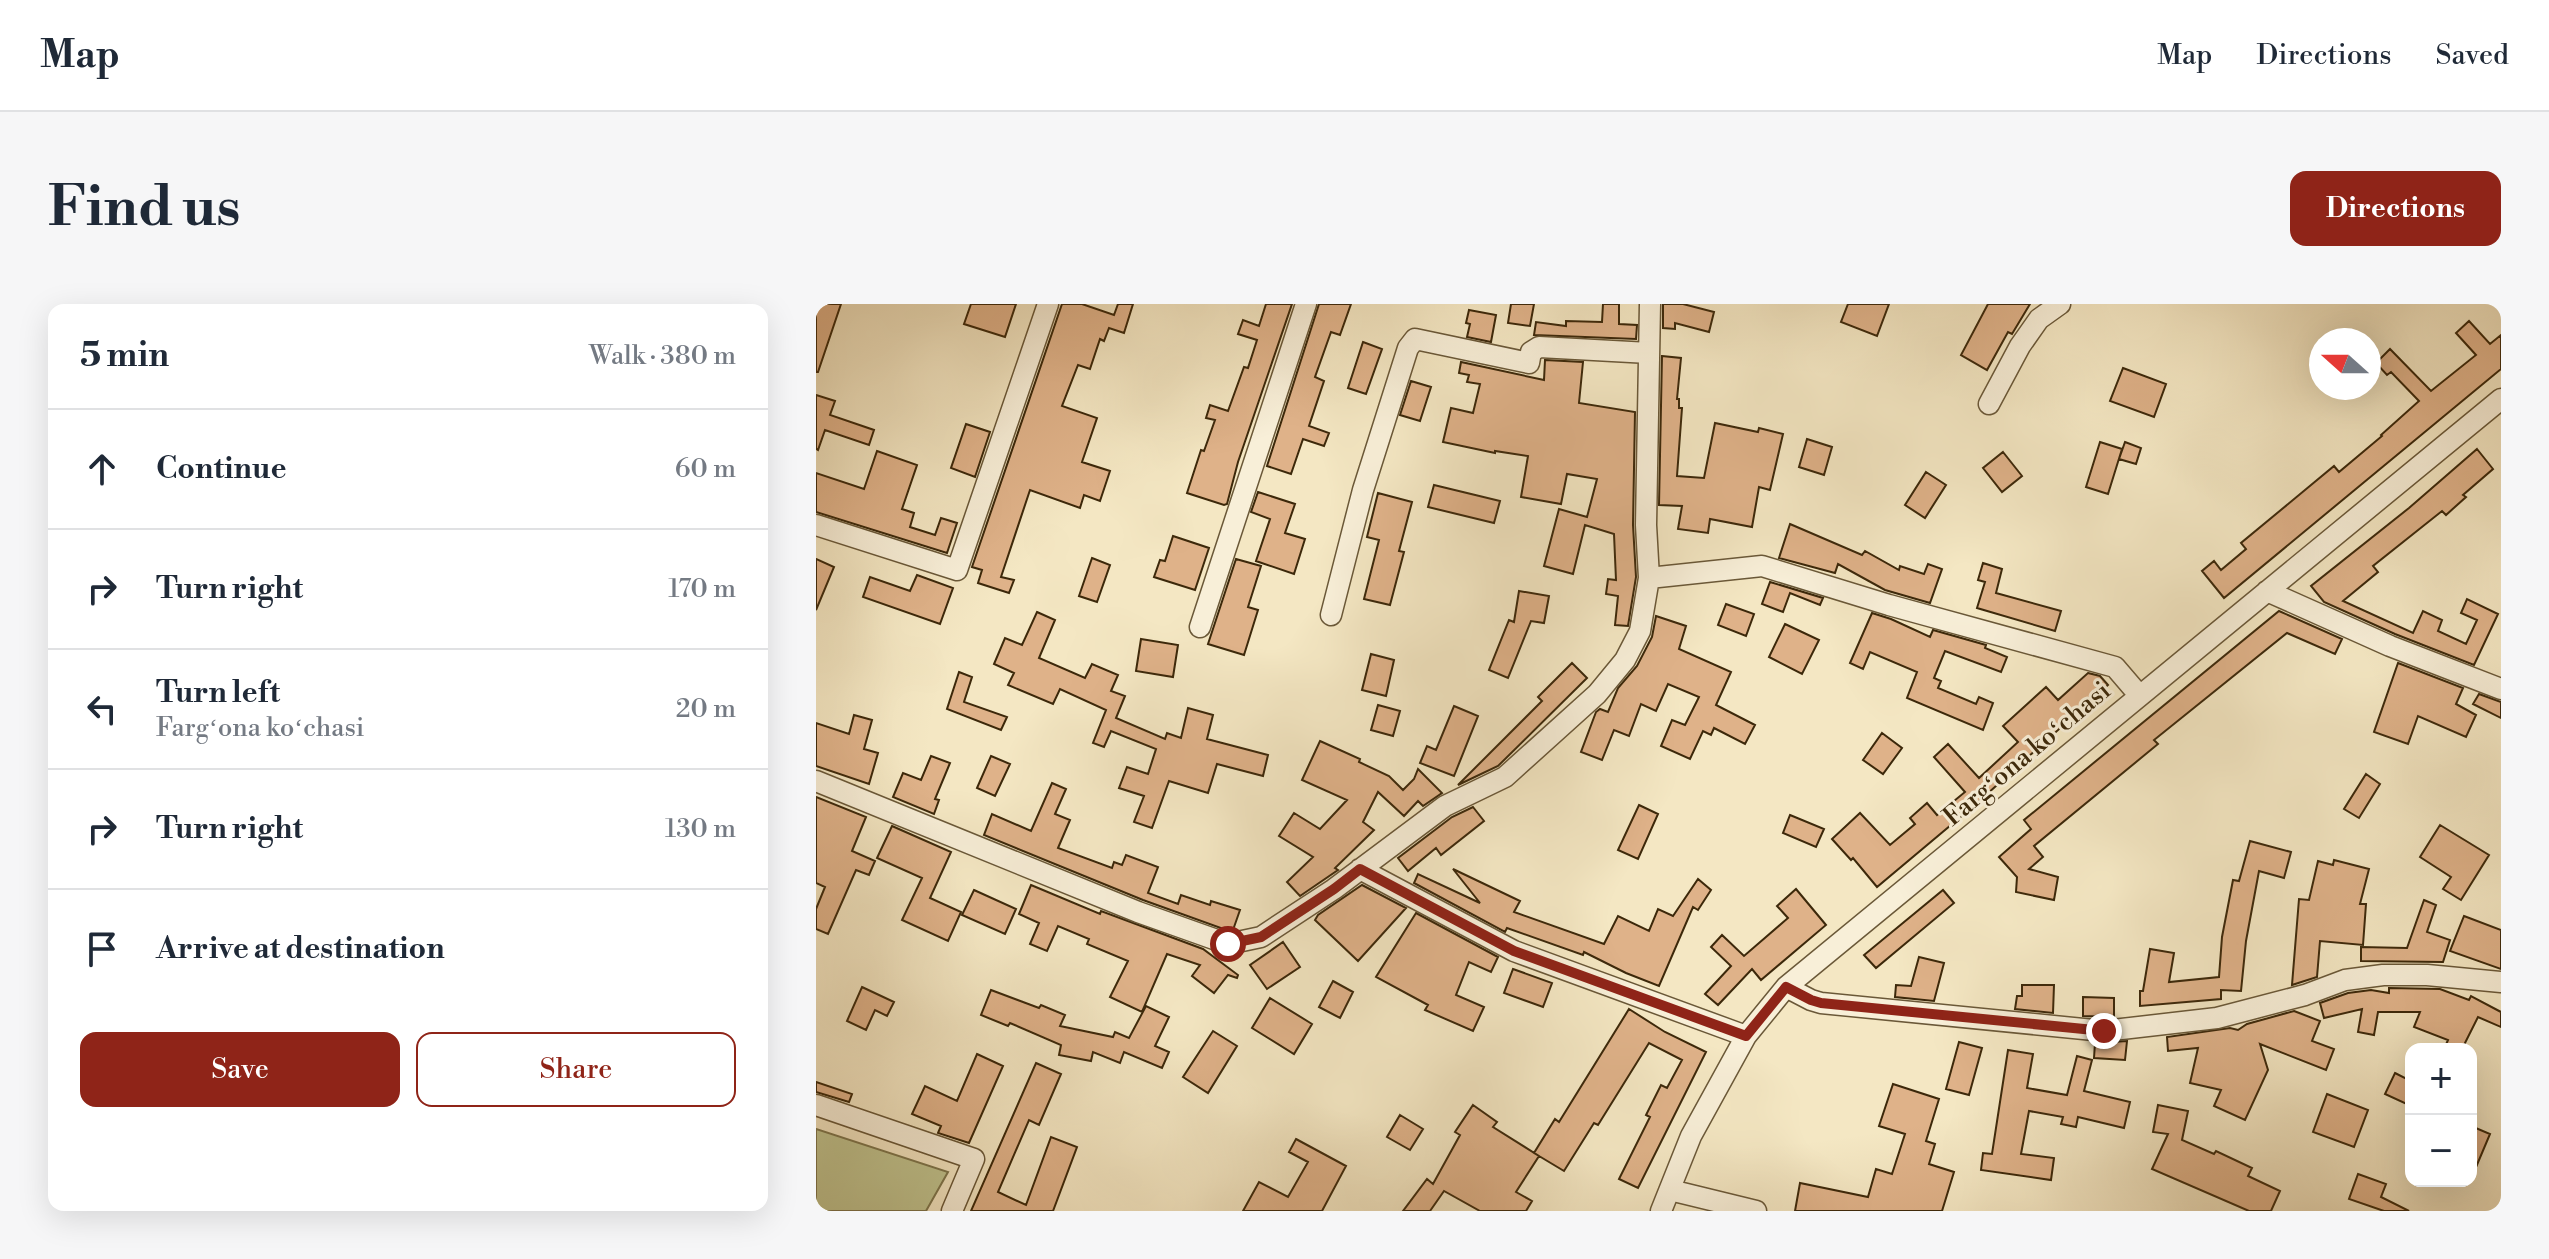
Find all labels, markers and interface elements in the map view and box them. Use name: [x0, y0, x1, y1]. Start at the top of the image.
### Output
text: Map: [40, 32, 120, 79]
text: Map: [2157, 38, 2212, 73]
text: Directions: [2256, 38, 2391, 73]
text: Saved: [2435, 38, 2509, 73]
button: Directions: [2290, 171, 2501, 246]
text: Find us: [48, 173, 241, 243]
north arrow: [2309, 328, 2381, 400]
text: 5 min: [80, 335, 169, 377]
text: Walk · 380 m: [589, 340, 736, 372]
icon: ahead: [80, 447, 124, 491]
text: Continue: [156, 450, 287, 488]
text: 60 m: [675, 453, 736, 485]
icon: right: [80, 567, 124, 611]
text: Turn right: [156, 570, 303, 608]
text: 170 m: [668, 573, 736, 605]
text: Turn left: [156, 674, 280, 712]
street label: Fargʻona koʻchasi: [1937, 675, 2117, 833]
icon: left: [80, 687, 124, 731]
text: 20 m: [676, 693, 736, 725]
text: Fargʻona koʻchasi: [156, 712, 364, 744]
icon: right: [80, 807, 124, 851]
text: Turn right: [156, 810, 303, 848]
text: 130 m: [665, 813, 736, 845]
route start: [1210, 926, 1246, 962]
icon: arrive: [80, 927, 124, 971]
text: Arrive at destination: [156, 930, 445, 968]
route end: [2086, 1013, 2122, 1049]
button: Save: [80, 1032, 400, 1107]
button: Share: [416, 1032, 736, 1107]
map controls: [2405, 1043, 2477, 1187]
button: +: [2405, 1043, 2477, 1115]
button: −: [2405, 1115, 2477, 1187]

